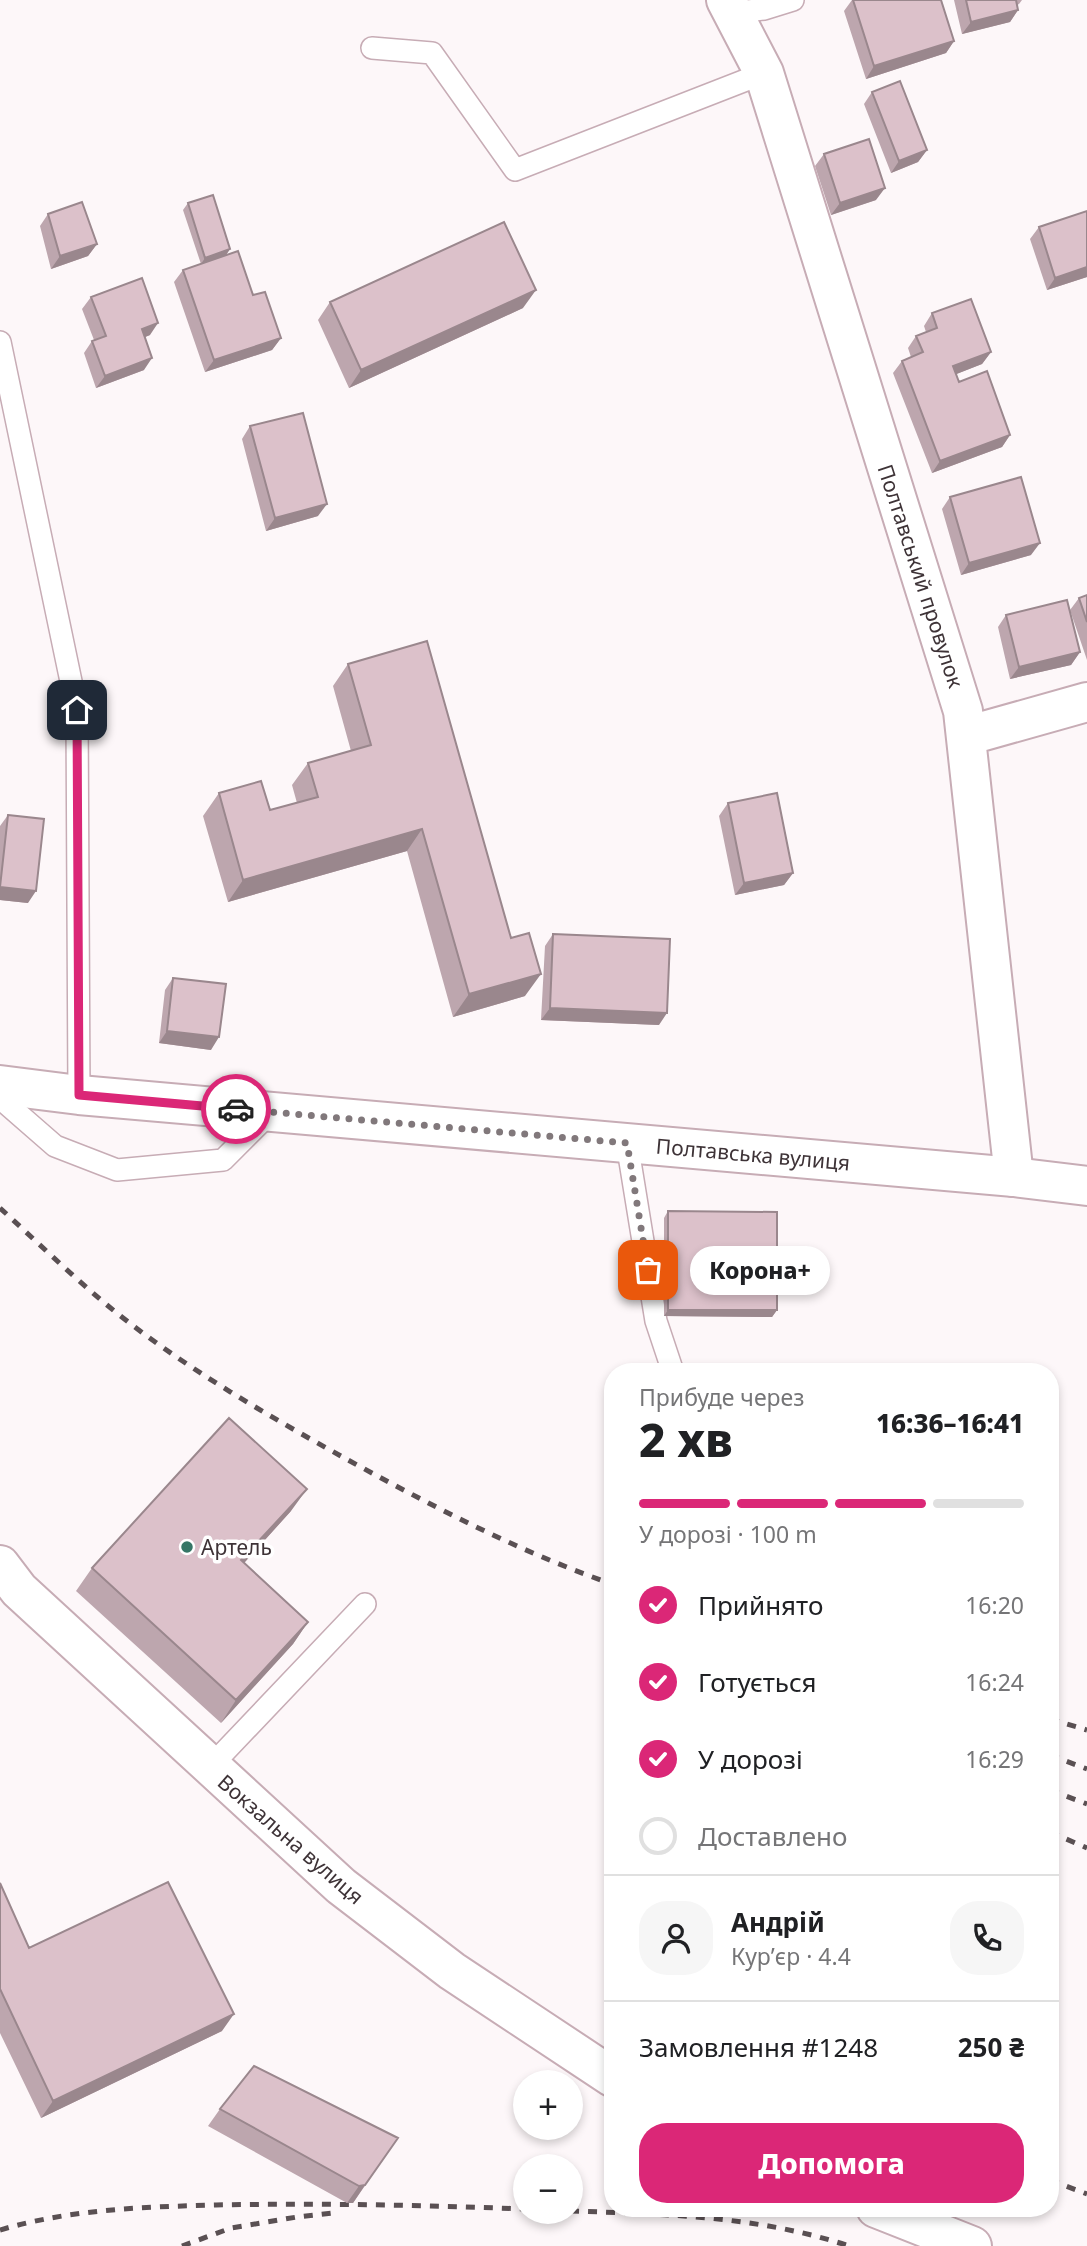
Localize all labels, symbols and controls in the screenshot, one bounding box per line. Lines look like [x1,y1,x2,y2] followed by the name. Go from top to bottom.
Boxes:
[872,461,970,691] street label: Полтавський провулок
[47,680,107,740] pin
[58,691,96,729] icon: home
[201,1074,271,1144] courier
[217,1090,255,1128] icon: car
[655,1132,851,1176] street label: Полтавська вулиця
[618,1240,678,1300] pin
[690,1246,830,1294] callout: Корона+
[629,1251,667,1289] icon: bag
[709,1254,811,1286] text: Корона+
[639,1381,804,1413] text: Прибуде через
[876,1405,1024,1441] text: 16:36–16:41
[639,1408,733,1470] text: 2 хв
[639,1518,817,1550] text: У дорозі · 100 m
[201,1533,272,1561] place label: Артель
[179,1539,195,1555] marker: Артель
[639,1586,677,1624] icon: check
[698,1587,823,1623] text: Прийнято
[965,1589,1024,1621] text: 16:20
[639,1663,677,1701] icon: check
[698,1664,817,1700] text: Готується
[965,1666,1024,1698] text: 16:24
[639,1740,677,1778] icon: check
[698,1741,803,1777] text: У дорозі
[965,1743,1024,1775] text: 16:29
[212,1768,370,1910] street label: Вокзальна вулиця
[698,1818,847,1854] text: Доставлено
[639,1901,713,1975] button: person
[950,1901,1024,1975] button: phone
[731,1904,825,1940] text: Андрій
[731,1940,851,1972] text: Кур’єр · 4.4
[639,2029,878,2065] text: Замовлення #1248
[958,2029,1024,2065] text: 250 ₴
[513,2070,583,2224] map controls
[513,2070,583,2140] button: +
[639,2123,1024,2203] button: Допомога
[513,2154,583,2224] button: −

